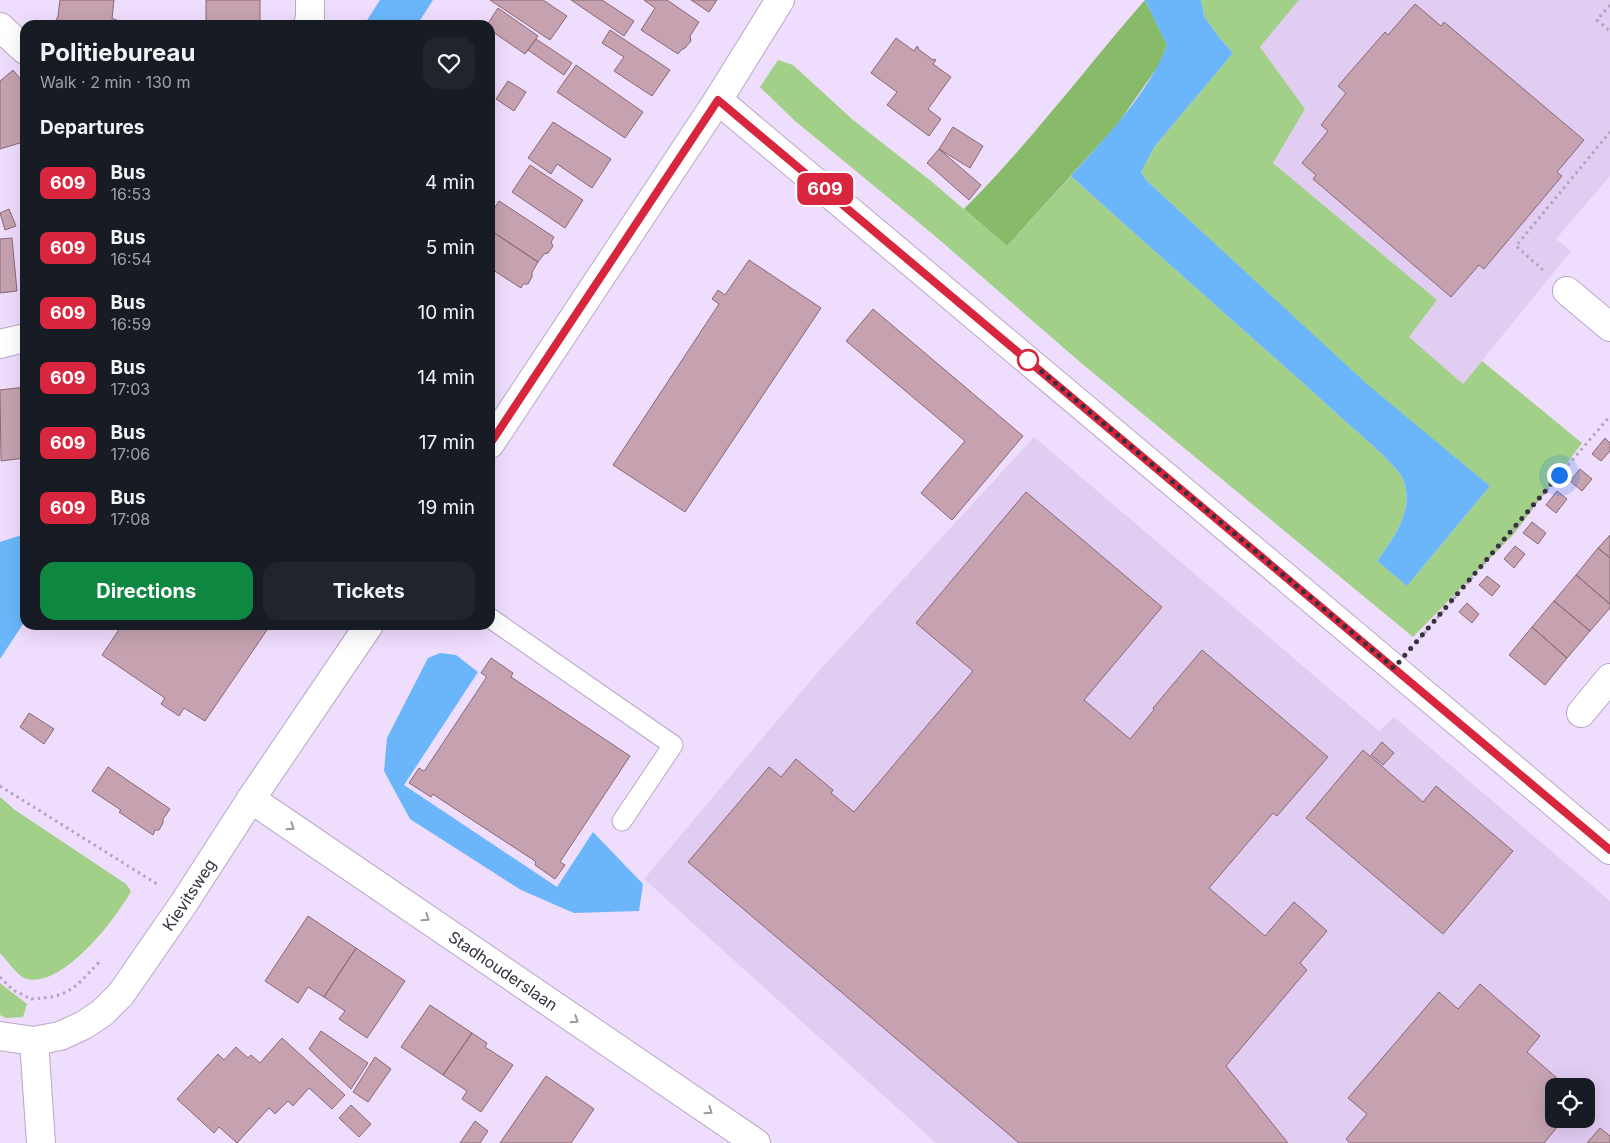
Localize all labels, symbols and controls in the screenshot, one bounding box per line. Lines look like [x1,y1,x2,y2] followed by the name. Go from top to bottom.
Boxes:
[423,37,475,89] button: heart
[40,38,195,67] text: Politiebureau
[40,72,190,92] text: Walk · 2 min · 130 m
[40,116,144,139] text: Departures
[111,161,146,184] text: Bus
[425,171,475,194] text: 4 min
[50,172,86,193] text: 609
[796,173,854,205] line badge: 609
[807,178,843,199] text: 609
[111,184,151,204] text: 16:53
[111,226,146,249] text: Bus
[426,236,475,259] text: 5 min
[50,237,86,258] text: 609
[111,249,152,269] text: 16:54
[111,291,146,314] text: Bus
[417,301,475,324] text: 10 min
[50,302,86,323] text: 609
[111,314,151,334] text: 16:59
[1017,349,1039,371] unlabelled marker
[111,356,146,379] text: Bus
[417,366,475,389] text: 14 min
[50,367,86,388] text: 609
[111,379,150,399] text: 17:03
[111,421,146,444] text: Bus
[419,431,475,454] text: 17 min
[50,432,86,453] text: 609
[111,444,150,464] text: 17:06
[1547,463,1572,488] your location
[111,486,146,509] text: Bus
[418,496,475,519] text: 19 min
[50,497,86,518] text: 609
[111,509,150,529] text: 17:08
[40,562,253,620] button: Directions
[263,562,475,620] button: Tickets
[286,821,295,830] one-way arrow
[158,855,220,935] street label: Kievitsweg
[420,912,430,921] one-way arrow
[445,926,562,1015] street label: Stadhouderslaan
[569,1013,578,1023] one-way arrow
[1545,1078,1595,1128] map controls
[1545,1078,1595,1128] button: locate
[703,1105,713,1114] one-way arrow

